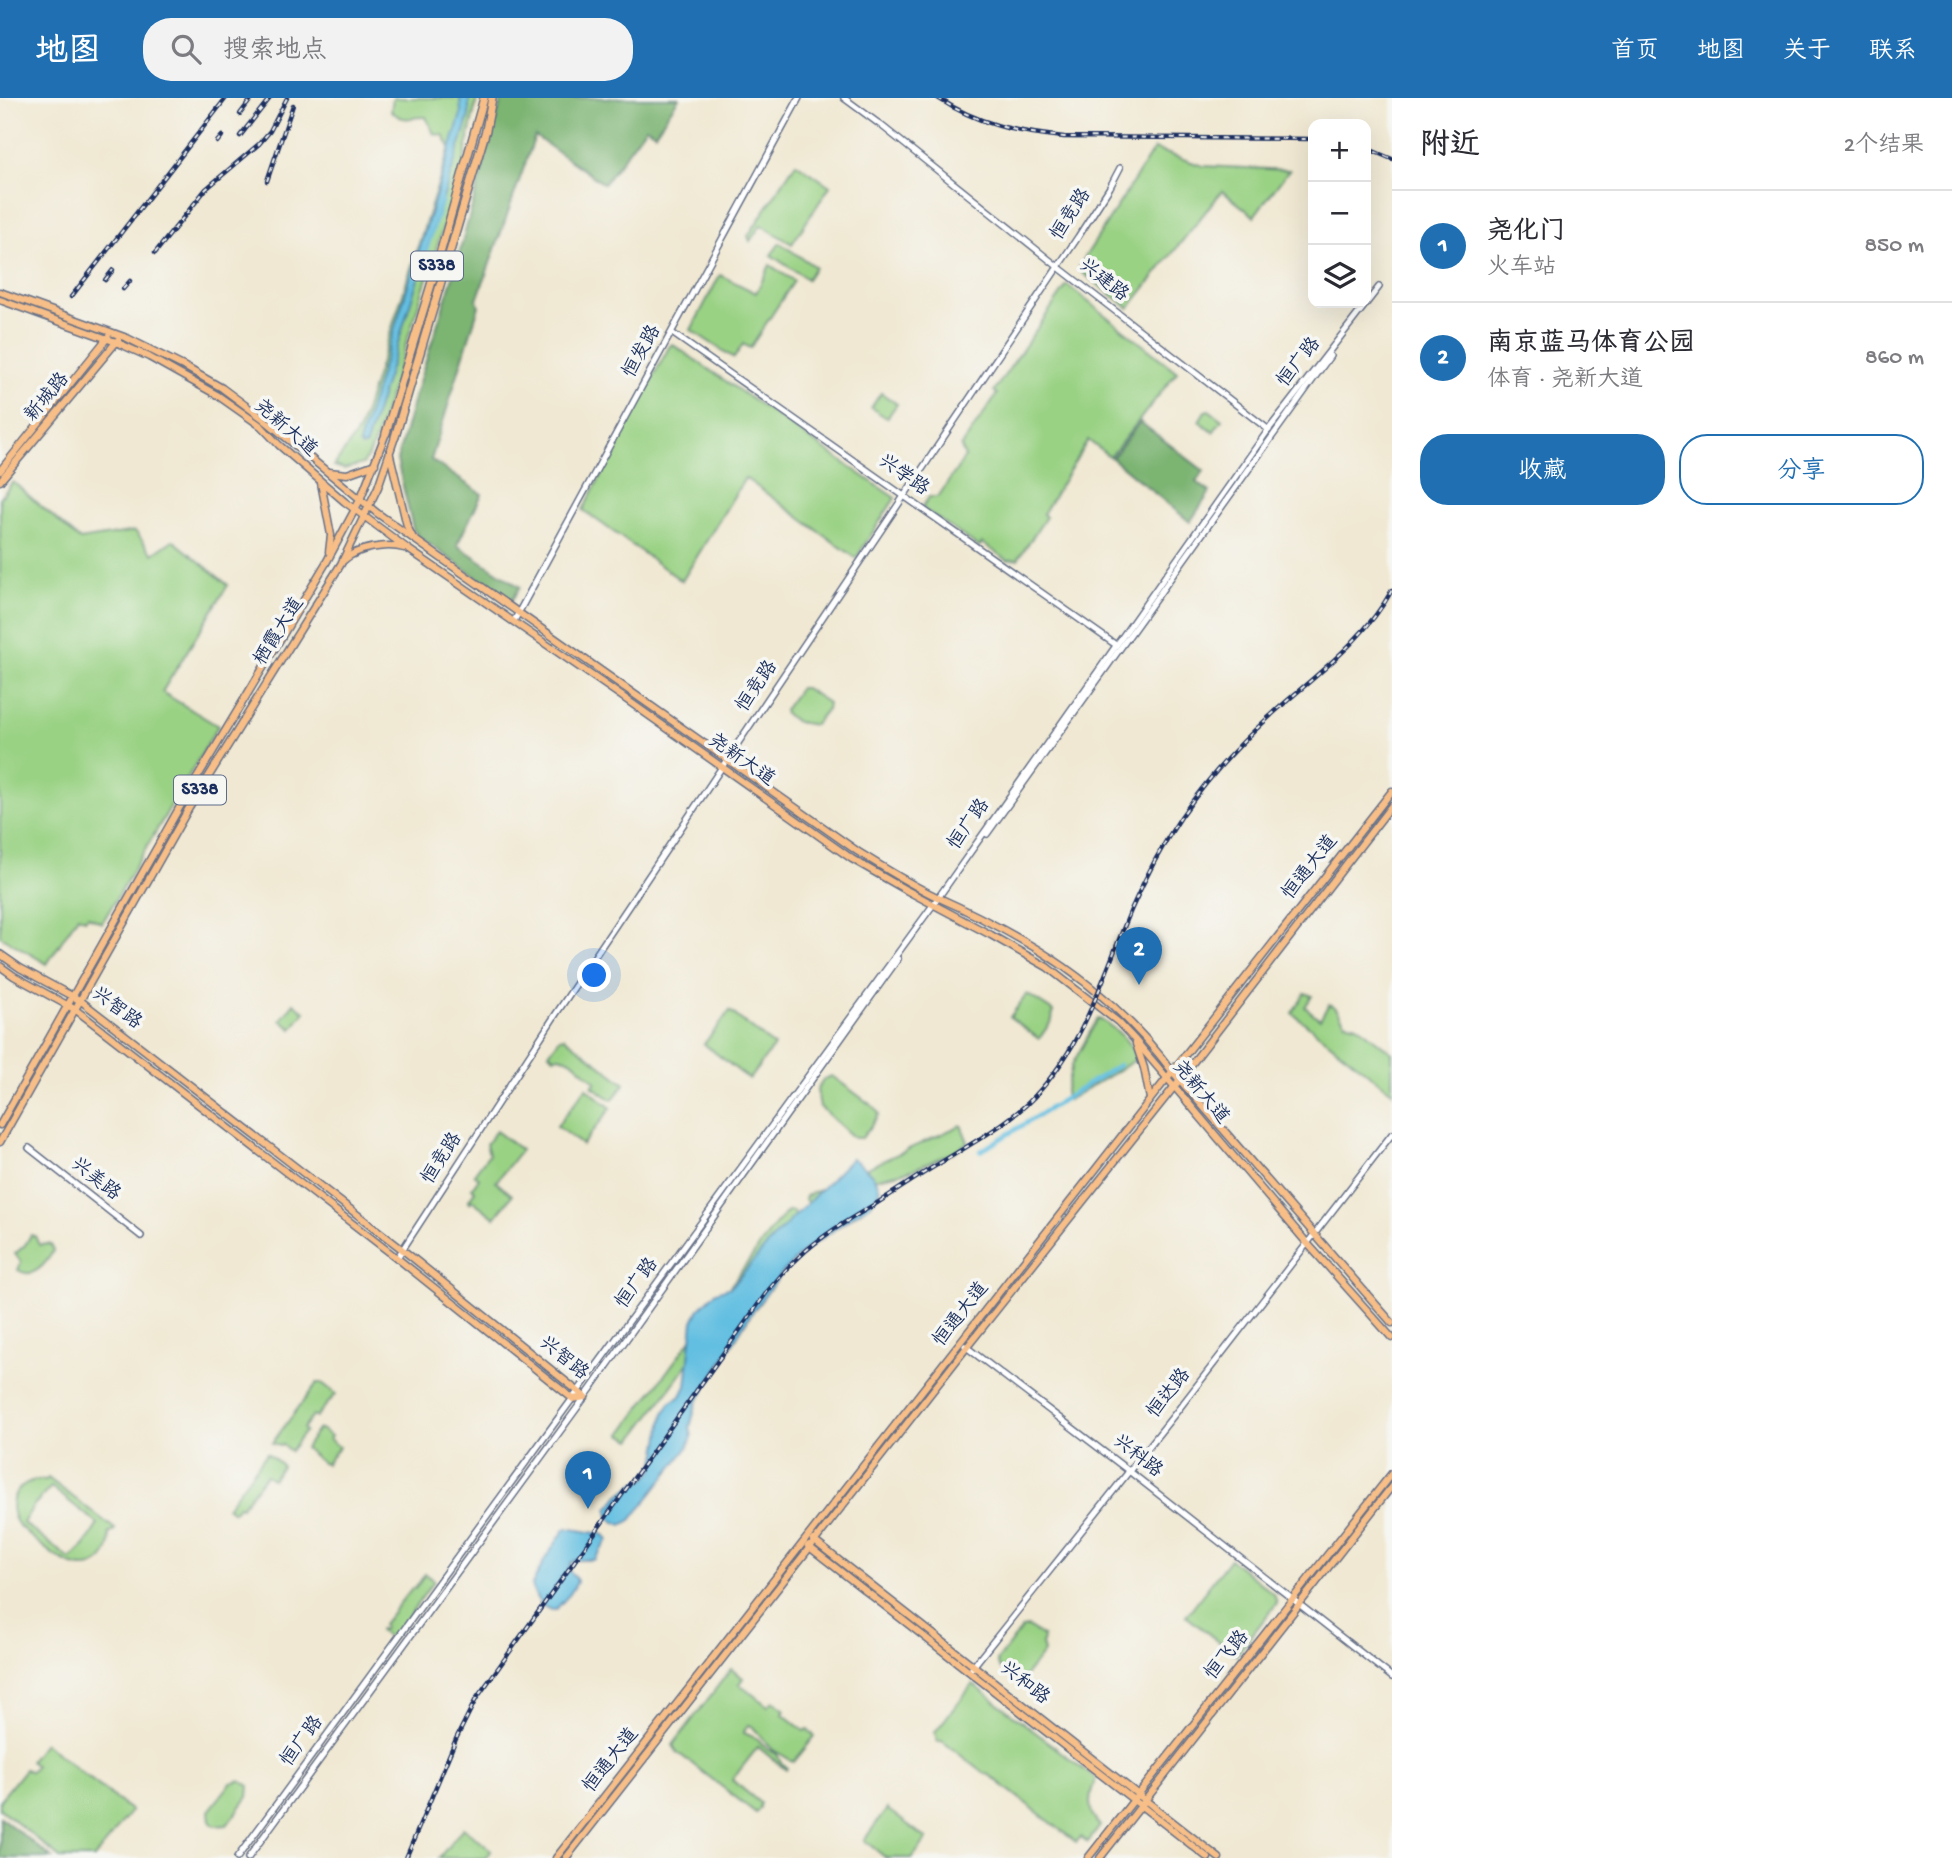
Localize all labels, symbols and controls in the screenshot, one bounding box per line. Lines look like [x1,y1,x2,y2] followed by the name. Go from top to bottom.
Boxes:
[143,18,633,81] search box
[167,30,205,68] icon: search
[35,35,101,73] text: 地图
[223,37,327,68] text: 搜索地点
[1611,38,1659,67] text: 首页
[1697,38,1745,67] text: 地图
[1783,38,1831,67] text: 关于
[1869,38,1917,67] text: 联系
[1308,119,1371,308] map controls
[1308,119,1371,182] button: +
[1420,130,1480,165] text: 附近
[1844,133,1924,160] text: 2个结果
[1308,182,1371,245] button: −
[1046,184,1097,245] street label: 恒竞路
[1487,218,1565,249] text: 尧化门
[1438,233,1448,260] text: 1
[1864,233,1924,260] text: 850 m
[1308,245,1371,308] button: layers
[411,252,463,280] road number: S338
[1073,254,1133,308] street label: 兴建路
[1487,255,1556,282] text: 火车站
[618,321,667,383] street label: 恒发路
[1487,330,1695,361] text: 南京蓝马体育公园
[1273,333,1327,393] street label: 恒广路
[1437,345,1449,372] text: 2
[1865,345,1924,372] text: 860 m
[1487,367,1643,394] text: 体育 · 尧新大道
[20,368,75,427] street label: 新城路
[249,395,322,463] street label: 尧新大道
[1420,434,1665,505] button: 收藏
[1679,434,1924,505] button: 分享
[873,449,934,502] street label: 兴学路
[249,593,310,670] street label: 栖霞大道
[732,656,783,717] street label: 恒竞路
[703,729,779,792] street label: 尧新大道
[174,776,226,804] road number: S338
[943,794,996,855] street label: 恒广路
[1278,830,1343,905] street label: 恒通大道
[1116,927,1162,985] pin: 2
[577,958,611,992] your location
[86,982,146,1035] street label: 兴智路
[1167,1056,1234,1130] street label: 尧新大道
[417,1128,468,1189] street label: 恒竞路
[65,1153,125,1207] street label: 兴美路
[611,1254,664,1314] street label: 恒广路
[929,1277,994,1352] street label: 恒通大道
[534,1331,593,1386] street label: 兴智路
[1143,1364,1197,1424] street label: 恒达路
[1107,1430,1167,1484] street label: 兴科路
[565,1451,611,1509] pin: 1
[1200,1626,1255,1685] street label: 恒飞路
[994,1657,1054,1711] street label: 兴和路
[276,1712,329,1772] street label: 恒广路
[579,1723,644,1798] street label: 恒通大道

